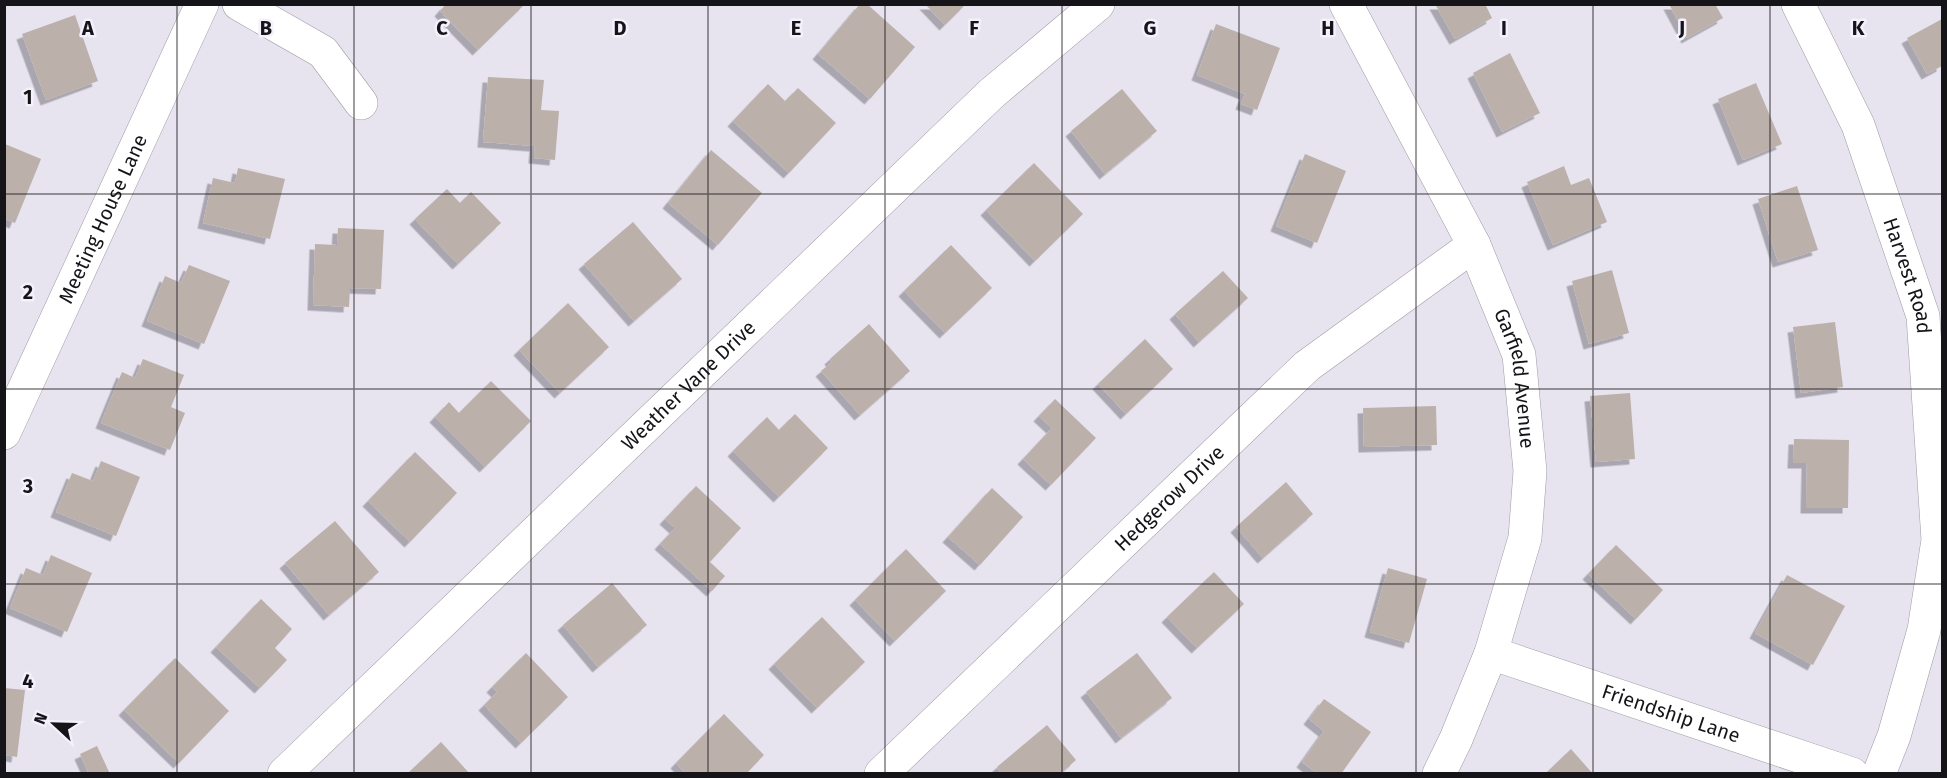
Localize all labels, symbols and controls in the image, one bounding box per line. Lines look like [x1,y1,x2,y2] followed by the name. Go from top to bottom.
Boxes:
[81,16,95,40] text: A
[260,16,272,40] text: B
[436,16,448,40] text: C
[613,16,627,40] text: D
[791,16,801,40] text: E
[969,16,979,40] text: F
[1144,16,1156,40] text: G
[1321,16,1335,40] text: H
[1501,16,1507,40] text: I
[1678,16,1685,40] text: J
[1852,16,1865,40] text: K
[23,85,33,109] text: 1
[54,130,152,307] street label: Meeting House Lane
[1878,214,1936,334] street label: Harvest Road
[23,280,33,304] text: 2
[1489,305,1540,450] street label: Garfield Avenue
[616,315,760,455] street label: Weather Vane Drive
[1109,440,1229,556] street label: Hedgerow Drive
[22,474,33,498] text: 3
[22,669,34,693] text: 4
[1599,679,1743,748] street label: Friendship Lane
[24,694,84,754] north arrow
[30,710,51,727] text: N

